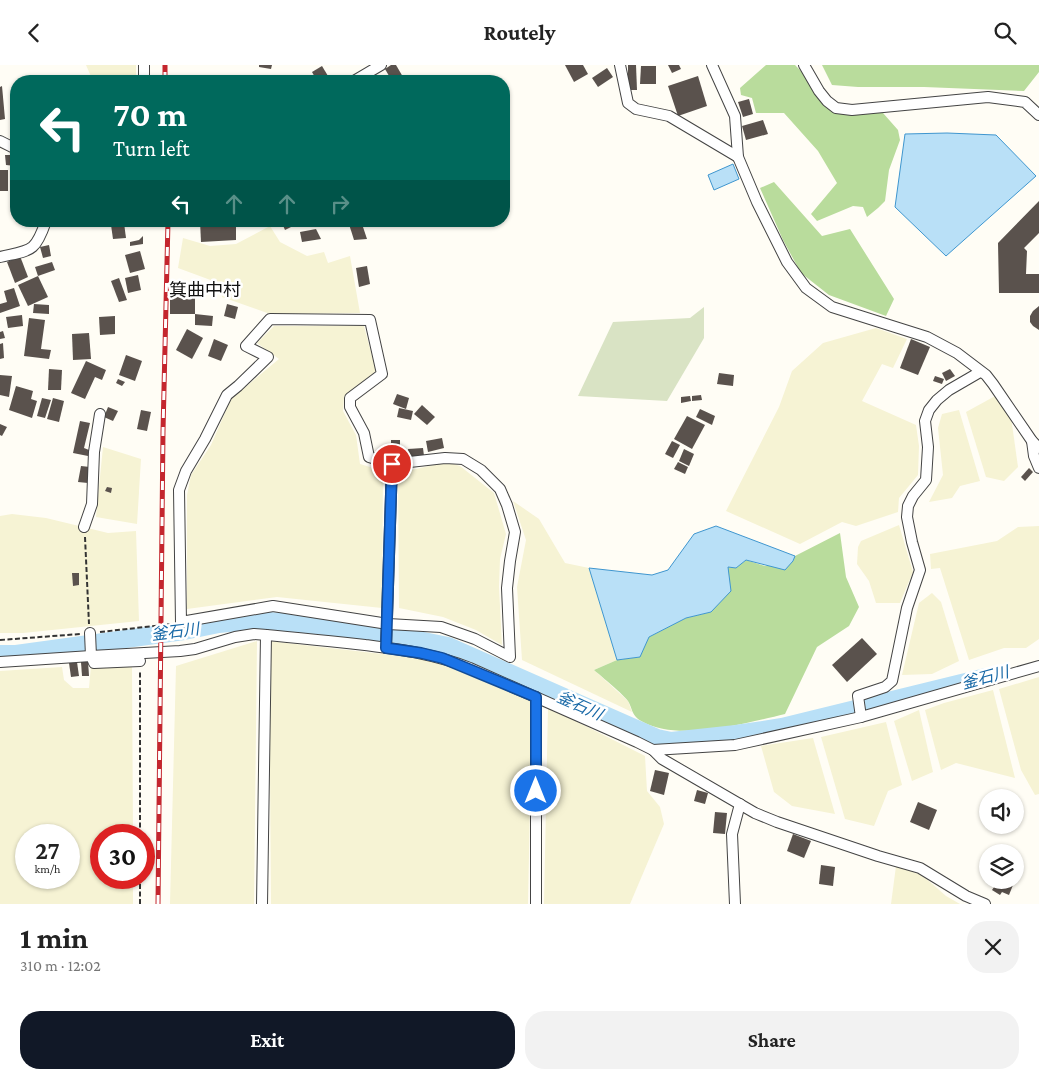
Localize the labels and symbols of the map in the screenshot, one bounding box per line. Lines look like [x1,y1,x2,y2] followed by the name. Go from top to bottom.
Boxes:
[169,280,241,300] district label: 箕曲中村
[371,443,413,485] pin
[150,620,202,643] water label: 釜石川
[960,663,1012,692] water label: 釜石川
[554,688,607,724] water label: 釜石川
[509,764,561,816] position arrow
[90,824,155,889] speed limit sign: 30

